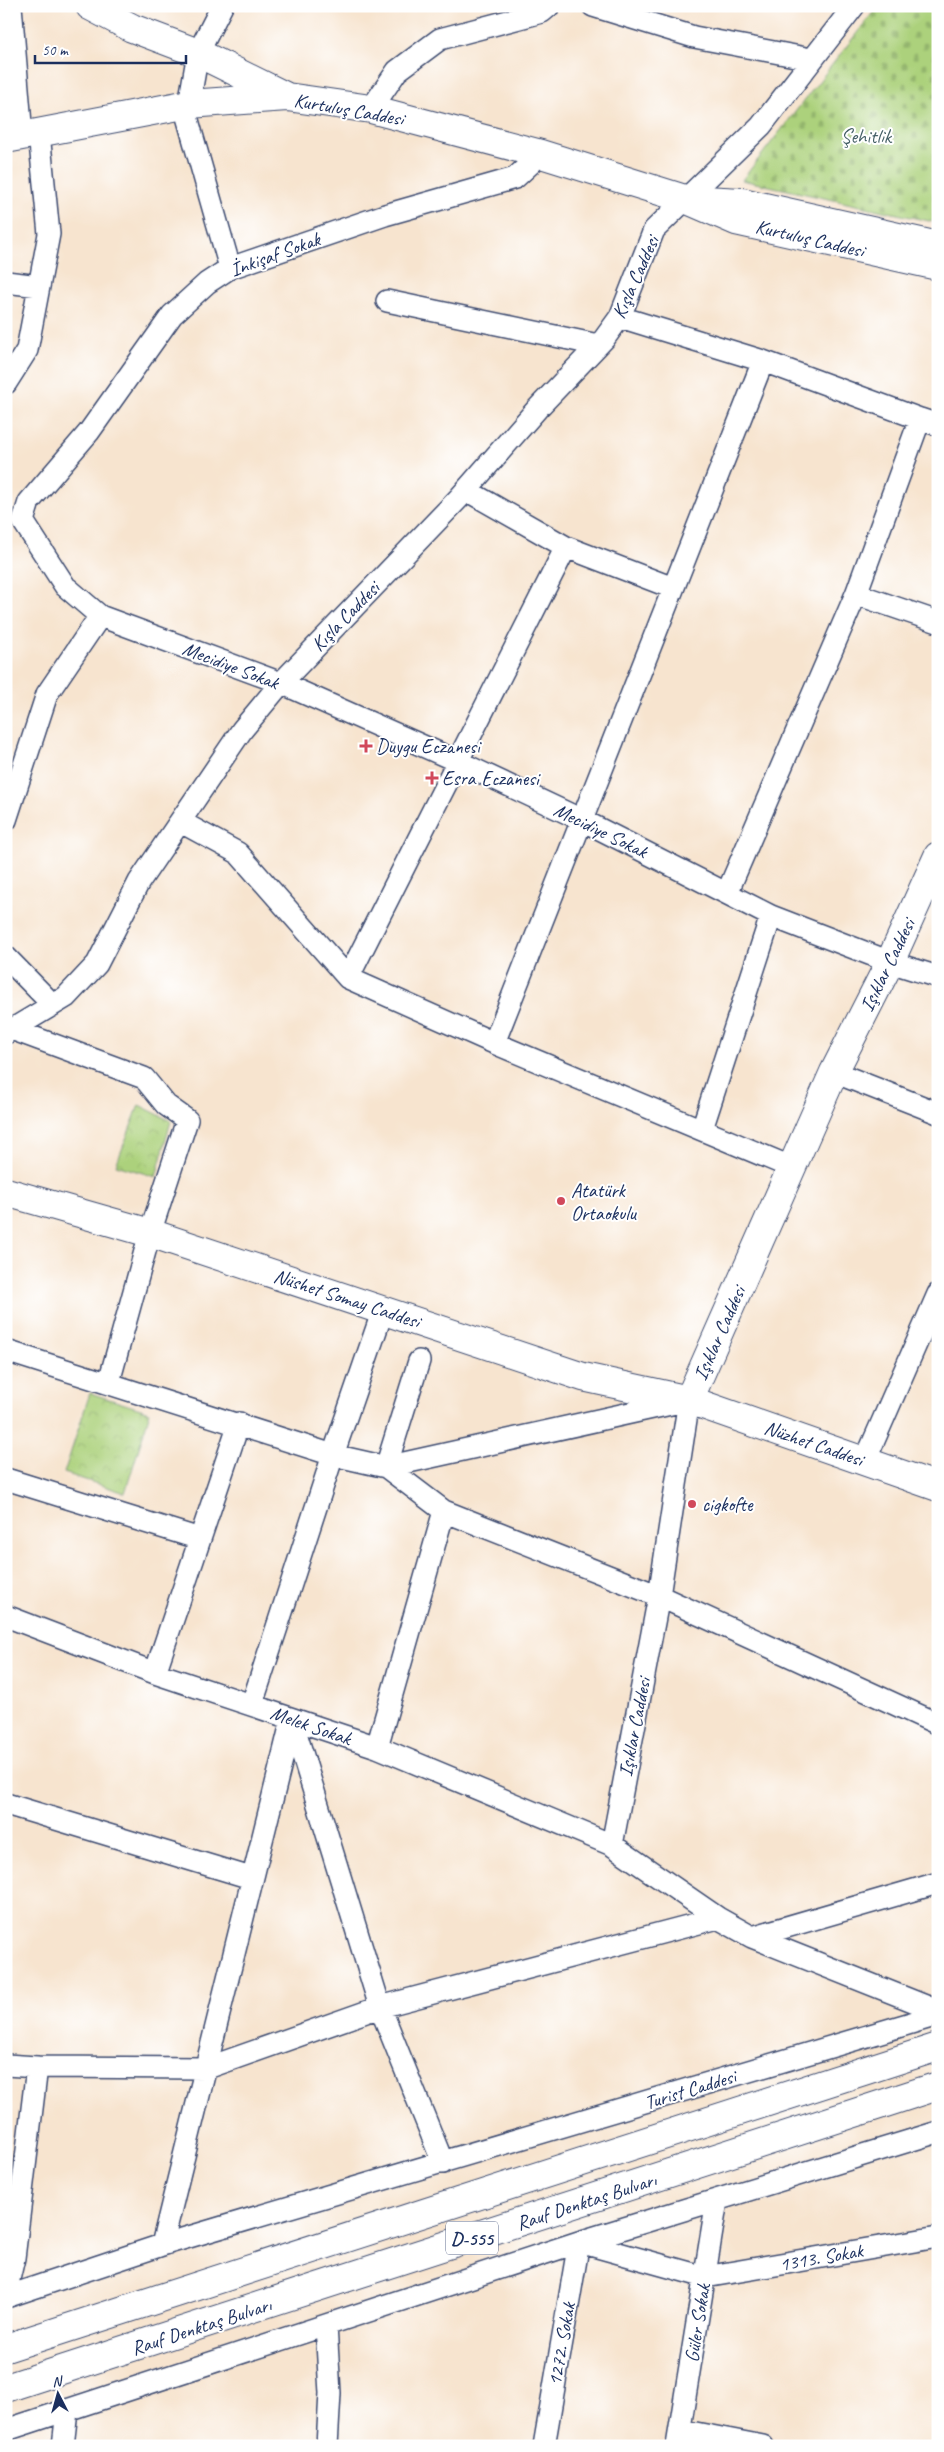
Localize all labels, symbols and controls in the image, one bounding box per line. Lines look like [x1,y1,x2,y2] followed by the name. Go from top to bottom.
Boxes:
[35,32,186,64] scale bar
[42,41,69,60] text: 50 m
[292,88,408,132] street label: Kurtuluş Caddesi
[841,124,893,149] park label: Şehitlik
[753,214,869,264] street label: Kurtuluş Caddesi
[227,226,325,282] street label: İnkişaf Sokak
[606,230,666,322] street label: Kışla Caddesi
[306,574,386,657] street label: Kışla Caddesi
[179,636,284,696] street label: Mecidiye Sokak
[376,734,482,759] place label: Duygu Eczanesi
[360,740,372,752] marker: Duygu Eczanesi
[442,766,541,791] place label: Esra Eczanesi
[426,772,438,784] marker: Esra Eczanesi
[550,797,653,865] street label: Mecidiye Sokak
[854,913,922,1016] street label: Işıklar Caddesi
[571,1178,638,1226] place label: Atatürk Ortaokulu
[555,1195,567,1207] marker: Atatürk Ortaokulu
[271,1263,425,1335] street label: Nüshet Somay Caddesi
[688,1280,752,1384] street label: Işıklar Caddesi
[761,1415,869,1473] street label: Nüzhet Caddesi
[702,1492,754,1517] place label: cigkofte
[686,1498,698,1510] marker: cigkofte
[613,1673,657,1779] street label: Işıklar Caddesi
[267,1700,356,1751] street label: Melek Sokak
[641,2063,741,2115] street label: Turist Caddesi
[513,2167,660,2236] street label: Rauf Denktaş Bulvarı
[446,2222,498,2254] road number: D-555
[778,2238,866,2277] street label: 1313. Sokak
[679,2281,716,2364] street label: Güler Sokak
[128,2292,275,2361] street label: Rauf Denktaş Bulvarı
[542,2299,581,2388] street label: 1272. Sokak
[32,2370,82,2420] north arrow
[51,2372,64,2390] text: N

